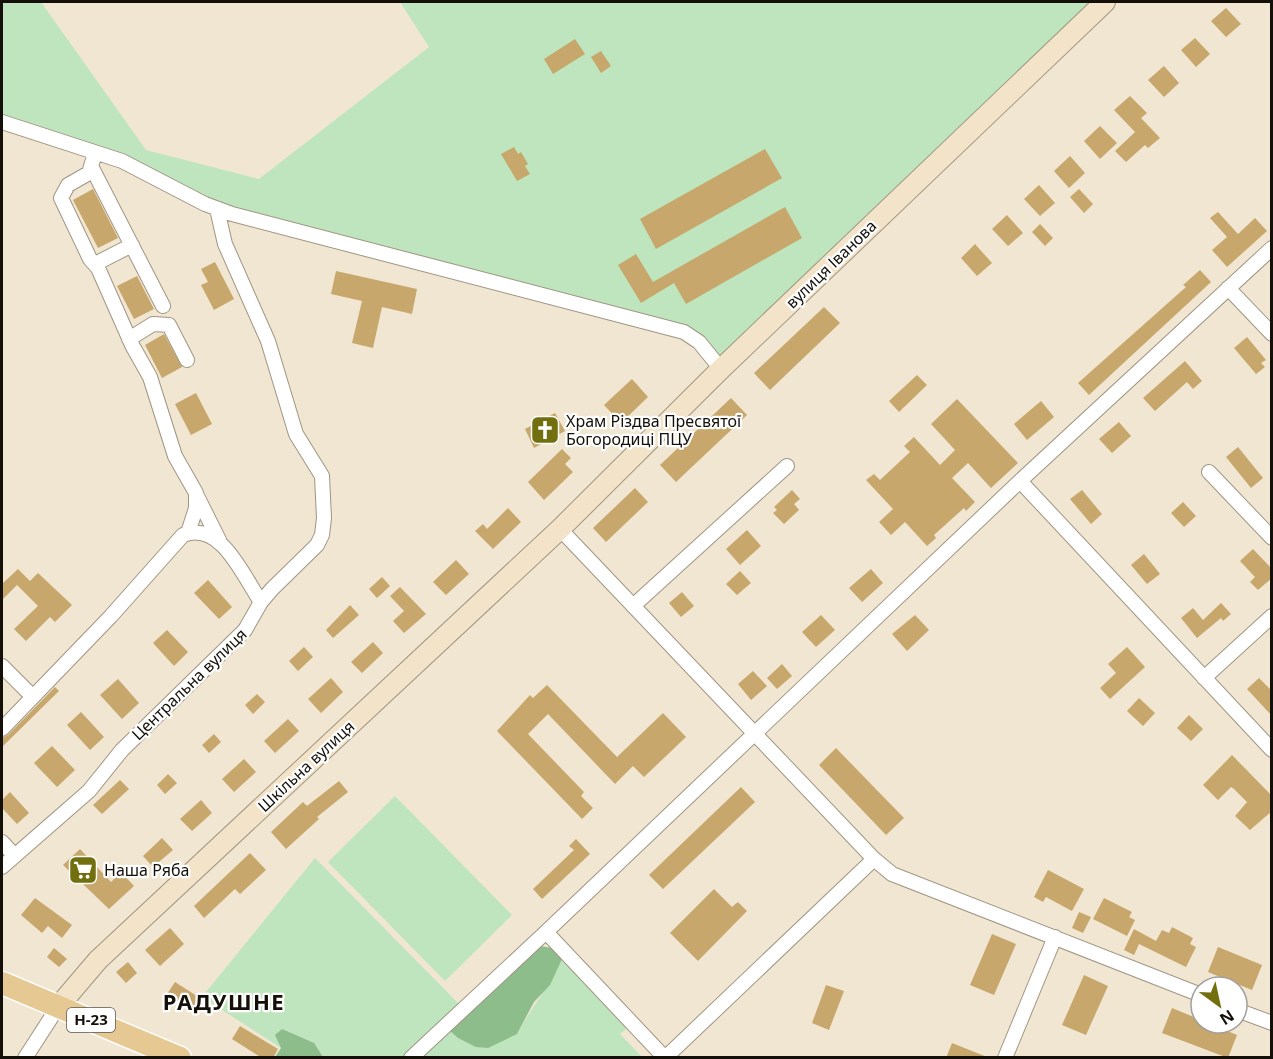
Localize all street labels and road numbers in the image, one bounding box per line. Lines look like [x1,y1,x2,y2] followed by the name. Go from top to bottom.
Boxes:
[781,215,881,313] street label: вулиця Іванова
[127,623,251,745] street label: Центральна вулиця
[253,715,359,817] street label: Шкільна вулиця
[67,1008,115,1032] road number: Н-23

